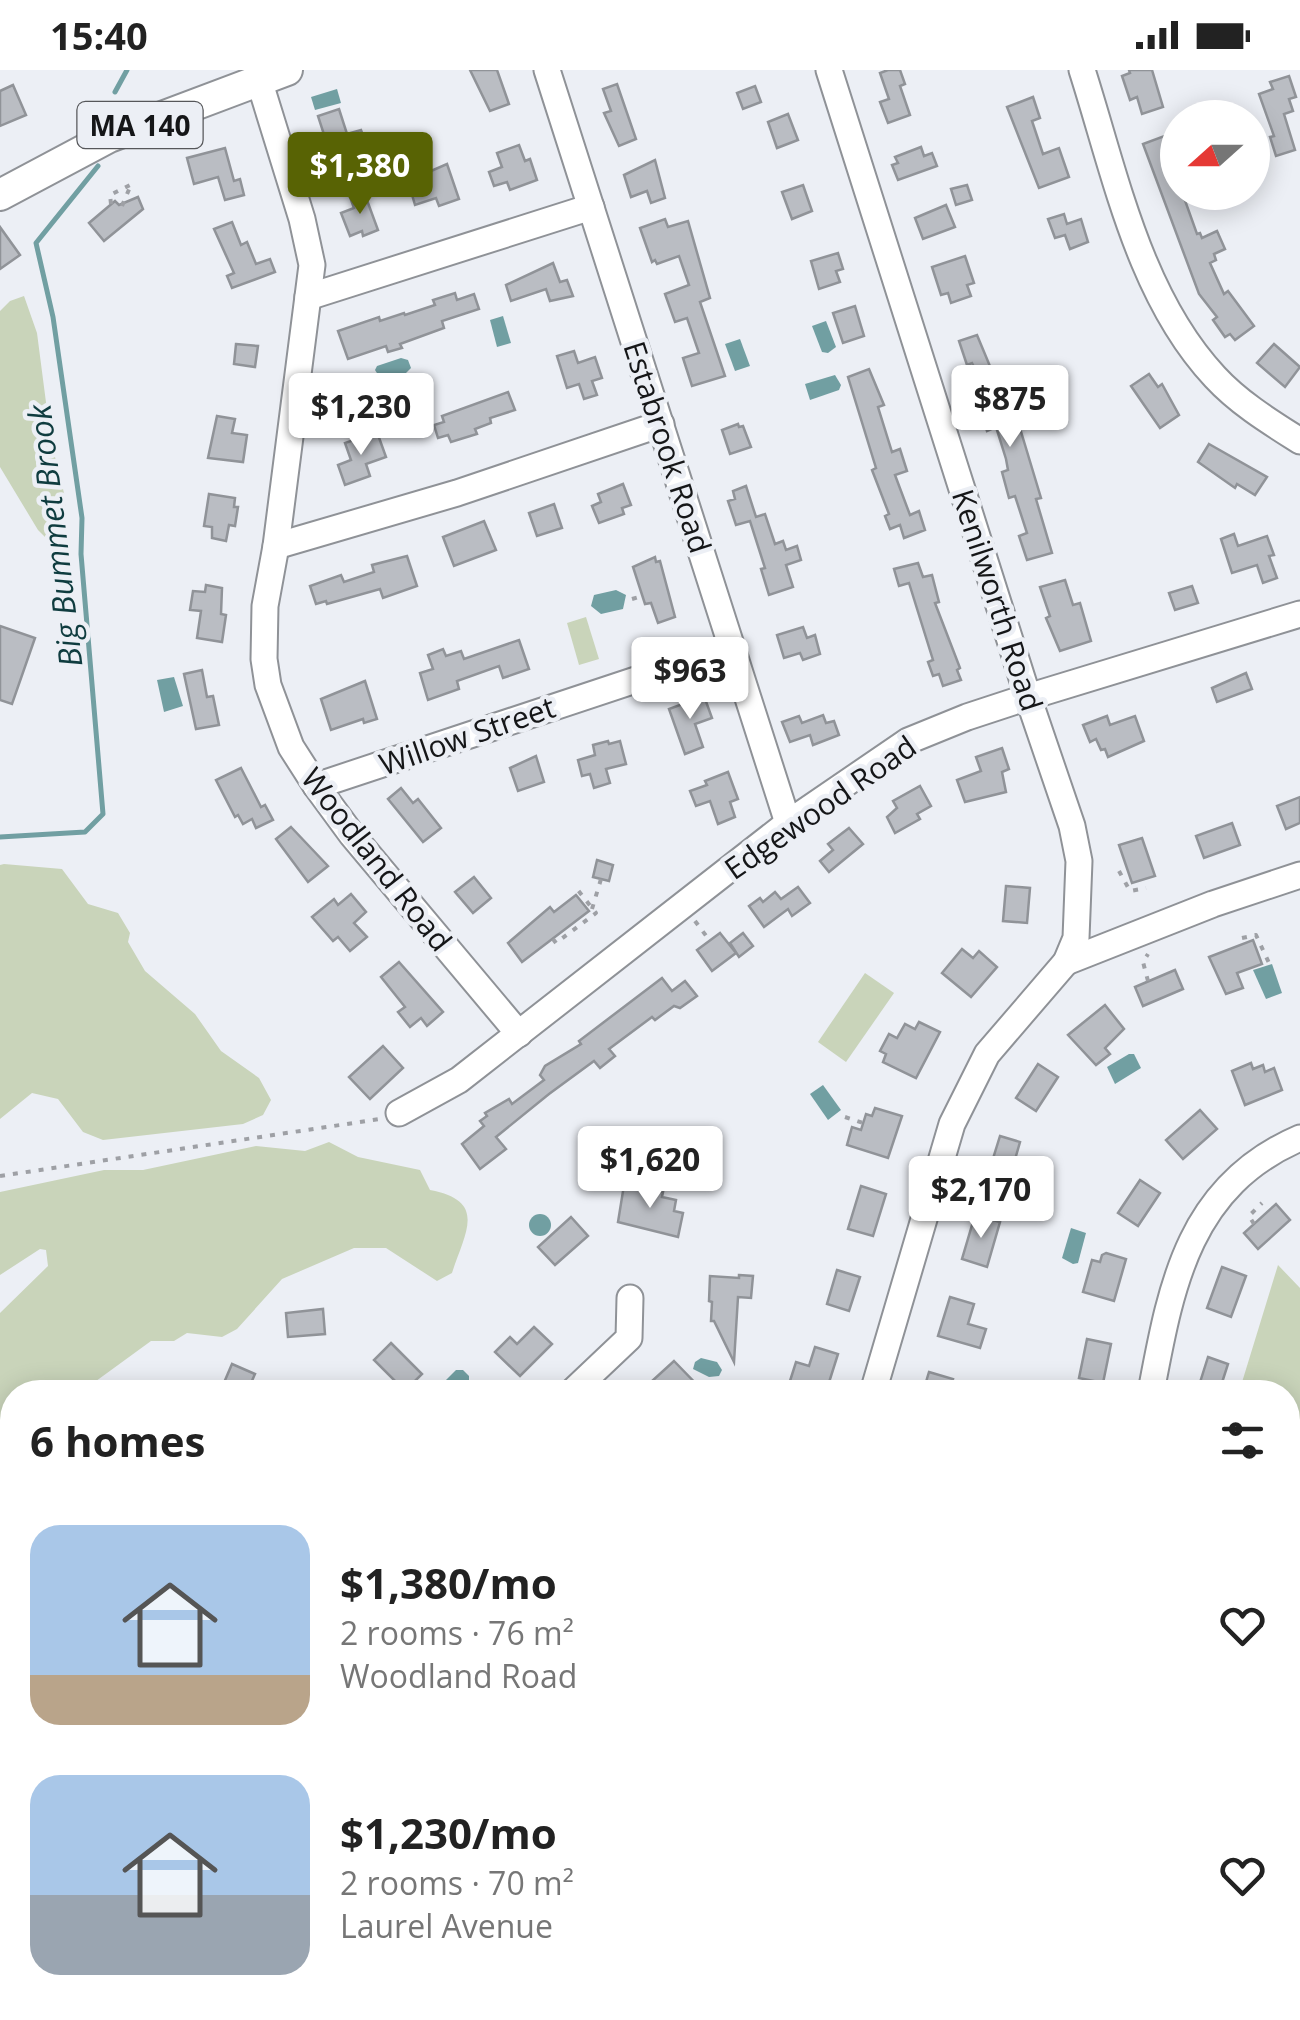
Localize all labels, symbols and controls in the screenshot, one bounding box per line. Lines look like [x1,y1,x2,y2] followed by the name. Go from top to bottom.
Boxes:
[50,9,148,61] text: 15:40
[1160,100,1270,210] north arrow
[1160,100,1270,210] map controls
[78,102,202,148] road number: MA 140
[279,132,441,217] pin: $1,380
[310,143,410,186] text: $1,380
[614,336,722,558] street label: Estabrook Road
[951,365,1069,450] pin: $875
[280,373,442,458] pin: $1,230
[973,376,1047,419] text: $875
[311,384,411,427] text: $1,230
[16,401,91,670] water label: Big Bummet Brook
[943,484,1053,716] street label: Kenilworth Road
[631,637,749,722] pin: $963
[653,648,727,691] text: $963
[374,686,560,784] street label: Willow Street
[716,726,924,888] street label: Edgewood Road
[292,759,462,959] street label: Woodland Road
[569,1126,731,1211] pin: $1,620
[600,1137,700,1180] text: $1,620
[900,1156,1062,1241] pin: $2,170
[931,1167,1031,1210] text: $2,170
[30,1412,205,1469] text: 6 homes
[1215,1413,1270,1468] icon: filters
[340,1554,557,1611] text: $1,380/mo
[110,1565,230,1685] icon: home
[1215,1598,1270,1653] icon: heart
[340,1611,574,1654] text: 2 rooms · 76 m²
[340,1654,577,1697] text: Woodland Road
[340,1804,557,1861] text: $1,230/mo
[110,1815,230,1935] icon: home
[1215,1848,1270,1903] icon: heart
[340,1861,574,1904] text: 2 rooms · 70 m²
[340,1904,553,1947] text: Laurel Avenue

